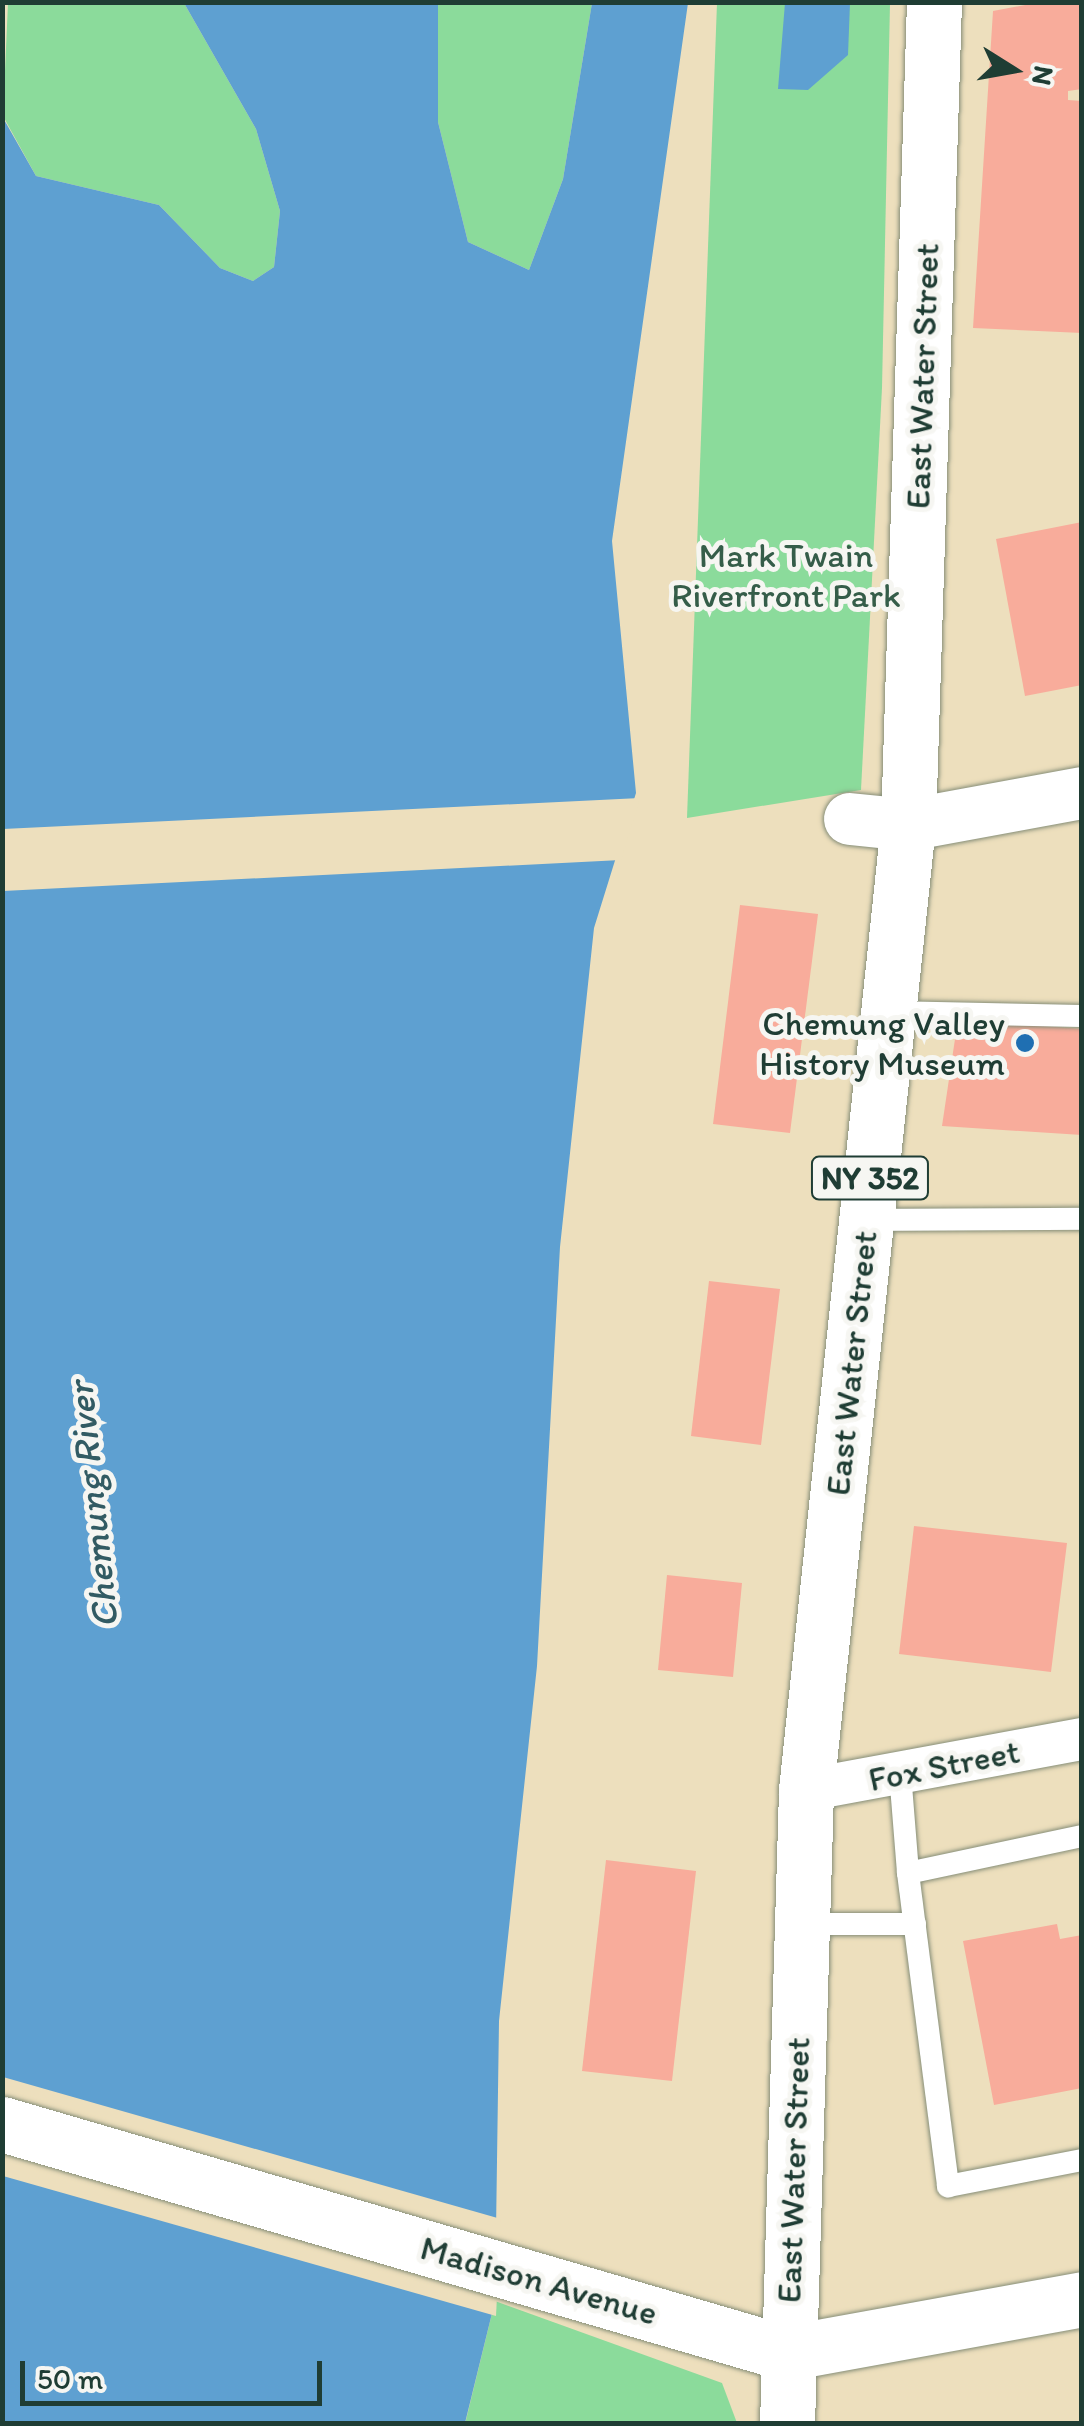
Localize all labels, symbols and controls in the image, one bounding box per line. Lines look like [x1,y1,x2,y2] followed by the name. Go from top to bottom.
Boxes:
[964,20,1064,120] north arrow
[1025,63,1062,88] text: N
[896,243,948,509] street label: East Water Street
[671,534,901,616] park label: Mark Twain Riverfront Park
[760,1002,1005,1084] place label: Chemung Valley History Museum
[1014,1032,1036,1054] marker: Chemung Valley History Museum
[810,1151,930,1205] road number: NY 352
[816,1229,886,1497] street label: East Water Street
[57,1380,129,1630] water label: Chemung River
[865,1730,1023,1800] street label: Fox Street
[767,2037,819,2303] street label: East Water Street
[416,2226,662,2334] street label: Madison Avenue
[25,2341,328,2403] scale bar
[37,2360,103,2397] text: 50 m

